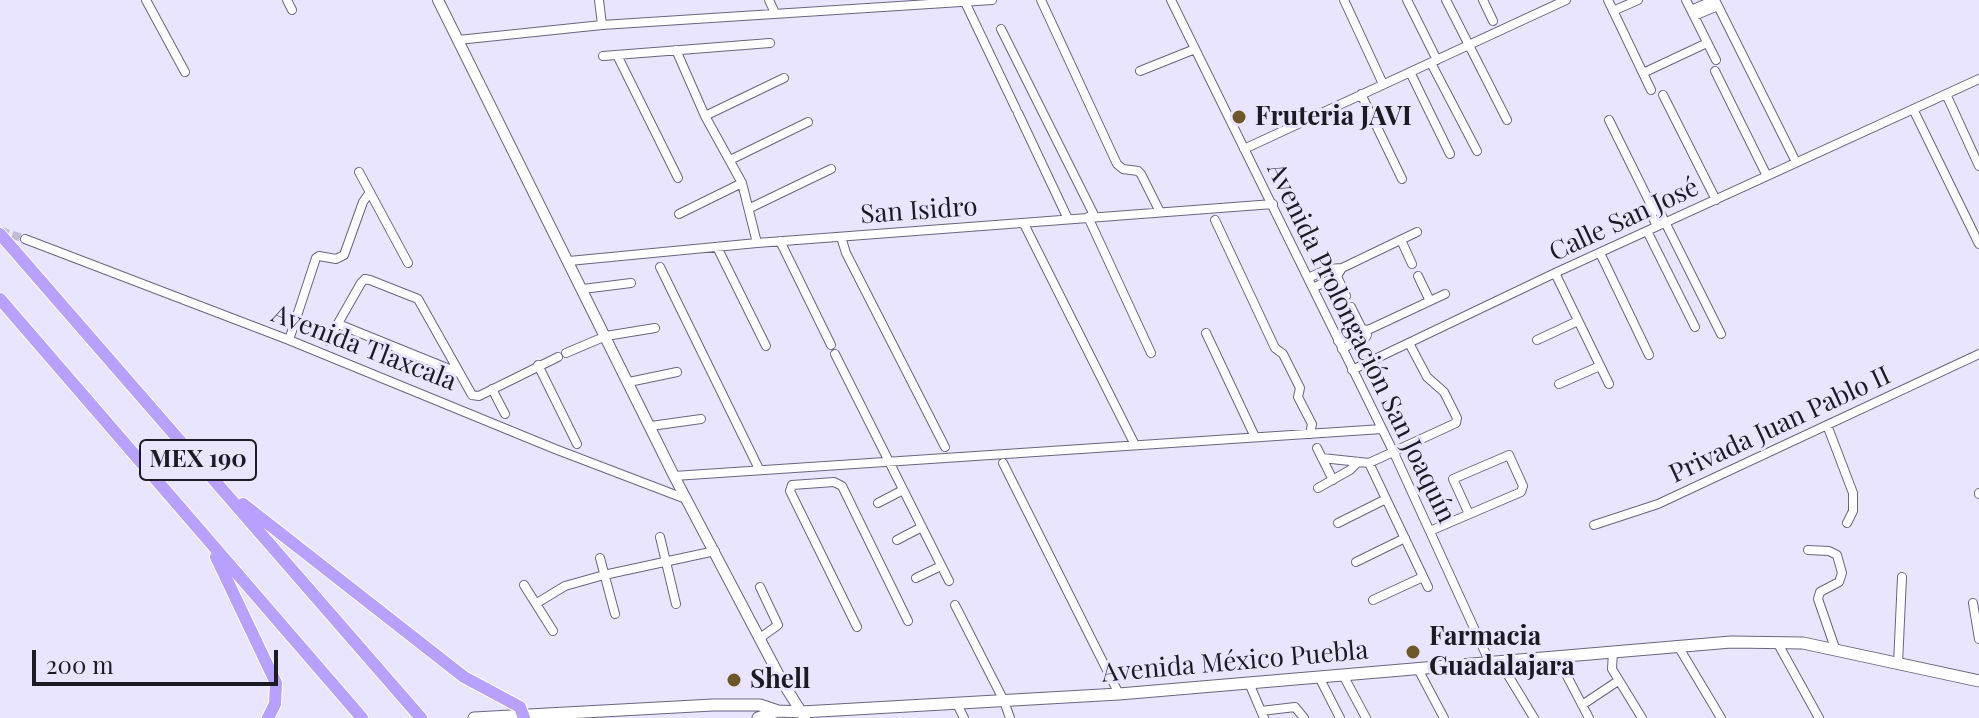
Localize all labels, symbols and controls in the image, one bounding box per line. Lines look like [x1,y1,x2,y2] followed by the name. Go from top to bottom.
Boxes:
[1255,101,1412,133] place label: Fruteria JAVI
[1230,108,1248,126] marker: Fruteria JAVI
[1260,158,1462,528] street label: Avenida Prolongación San Joaquín
[1544,172,1704,268] street label: Calle San José
[859,191,979,231] street label: San Isidro
[267,298,461,398] street label: Avenida Tlaxcala
[1664,360,1896,490] street label: Privada Juan Pablo II
[140,440,256,480] road number: MEX 190
[1429,621,1575,682] place label: Farmacia Guadalajara
[36,634,282,684] scale bar
[1100,635,1370,689] street label: Avenida México Puebla
[1404,643,1422,661] marker: Farmacia Guadalajara
[46,648,114,680] text: 200 m
[750,664,810,696] place label: Shell
[725,671,743,689] marker: Shell

